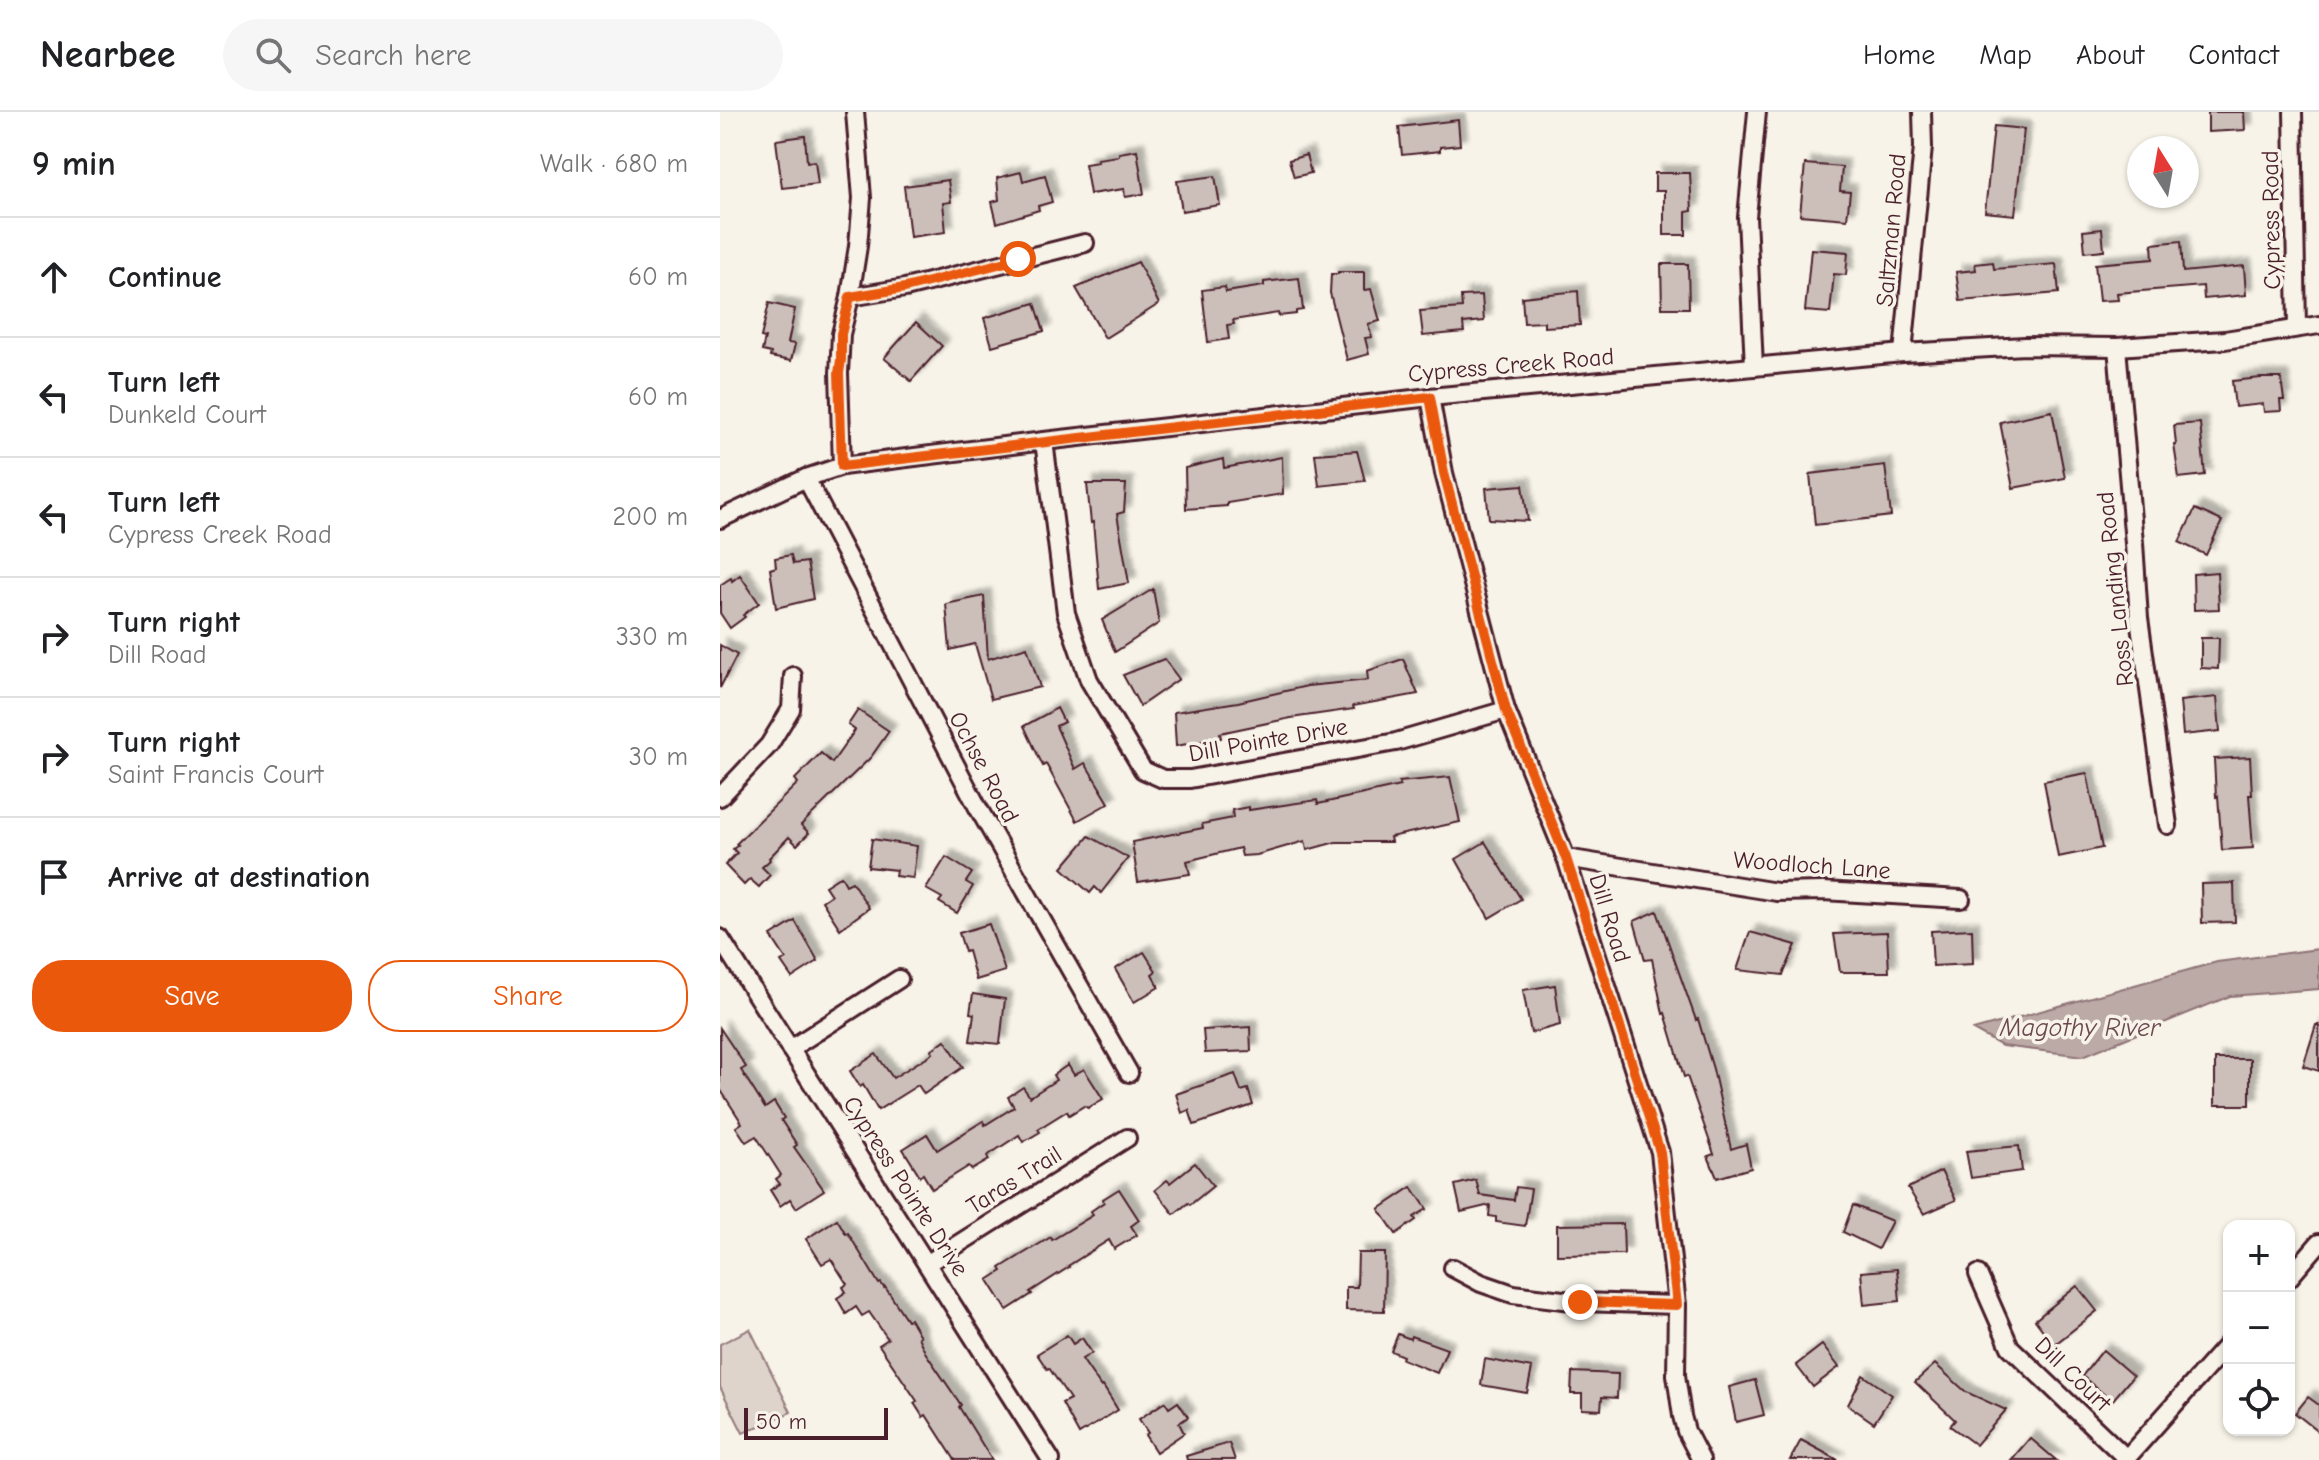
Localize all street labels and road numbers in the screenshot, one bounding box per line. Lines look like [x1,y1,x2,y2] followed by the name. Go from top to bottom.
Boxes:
[2256,150,2286,290] street label: Cypress Road
[1870,152,1912,308] street label: Saltzman Road
[1407,342,1615,388] street label: Cypress Creek Road
[2091,490,2139,688] street label: Ross Landing Road
[943,707,1025,827] street label: Ochse Road
[1186,712,1350,768] street label: Dill Pointe Drive
[1732,846,1892,884] street label: Woodloch Lane
[1583,870,1637,966] street label: Dill Road
[837,1091,975,1281] street label: Cypress Pointe Drive
[961,1140,1067,1220] street label: Taras Trail
[2029,1331,2118,1418] street label: Dill Court

